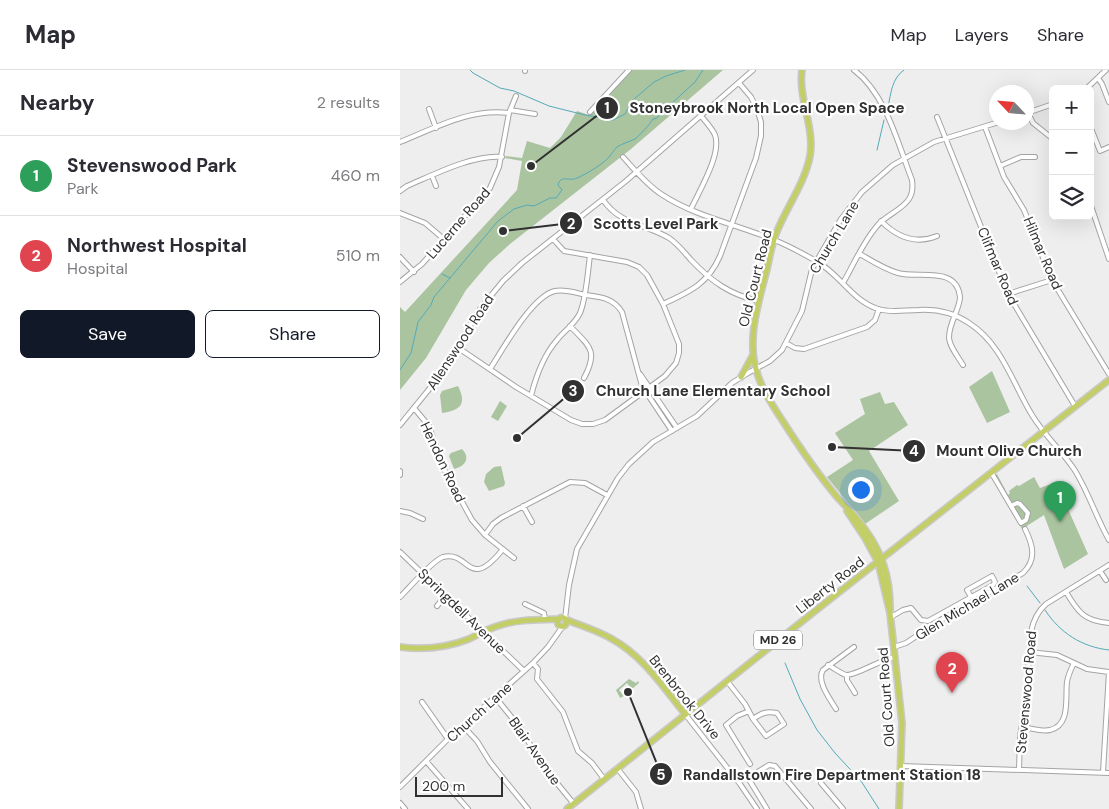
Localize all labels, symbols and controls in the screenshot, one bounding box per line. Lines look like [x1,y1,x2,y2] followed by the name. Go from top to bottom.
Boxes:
[25,19,76,50] text: Map
[891,23,927,47] text: Map
[955,23,1009,47] text: Layers
[1037,23,1084,47] text: Share
[989,85,1034,130] north arrow
[1049,85,1094,220] map controls
[1049,85,1094,130] button: +
[20,89,94,117] text: Nearby
[317,92,380,113] text: 2 results
[594,93,914,123] callout: Stoneybrook North Local Open Space
[604,98,610,118] text: 1
[629,98,905,118] text: Stoneybrook North Local Open Space
[1049,130,1094,175] button: −
[67,153,237,178] text: Stevenswood Park
[33,165,39,186] text: 1
[331,165,380,186] text: 460 m
[1049,175,1094,220] button: layers
[67,178,99,199] text: Park
[422,184,494,262] street label: Lucerne Road
[805,197,863,277] street label: Church Lane
[559,208,729,238] callout: Scotts Level Park
[567,214,576,234] text: 2
[593,214,719,234] text: Scotts Level Park
[1020,214,1066,292] street label: Hilmar Road
[974,224,1022,308] street label: Clifmar Road
[734,227,776,329] street label: Old Court Road
[67,233,247,258] text: Northwest Hospital
[31,245,41,266] text: 2
[336,245,380,266] text: 510 m
[67,258,128,279] text: Hospital
[422,291,498,393] street label: Allenswood Road
[20,310,195,358] button: Save
[205,310,380,358] button: Share
[561,376,840,406] callout: Church Lane Elementary School
[568,381,578,401] text: 3
[596,381,830,401] text: Church Lane Elementary School
[416,419,470,505] street label: Hendon Road
[901,436,1092,466] callout: Mount Olive Church
[909,441,919,461] text: 4
[936,441,1082,461] text: Mount Olive Church
[848,477,874,503] your location
[1044,481,1076,522] pin: 1
[792,553,868,617] street label: Liberty Road
[414,564,510,658] street label: Springdell Avenue
[912,568,1022,644] street label: Glen Michael Lane
[754,630,802,650] road number: MD 26
[1012,630,1040,754] street label: Stevenswood Road
[874,647,898,747] street label: Old Court Road
[645,651,725,743] street label: Brenbrook Drive
[936,652,968,693] pin: 2
[443,678,515,746] street label: Church Lane
[505,713,565,789] street label: Blair Avenue
[648,759,991,789] callout: Randallstown Fire Department Station 18
[656,765,666,785] text: 5
[683,765,981,785] text: Randallstown Fire Department Station 18
[415,774,502,797] scale bar
[422,777,465,795] text: 200 m

